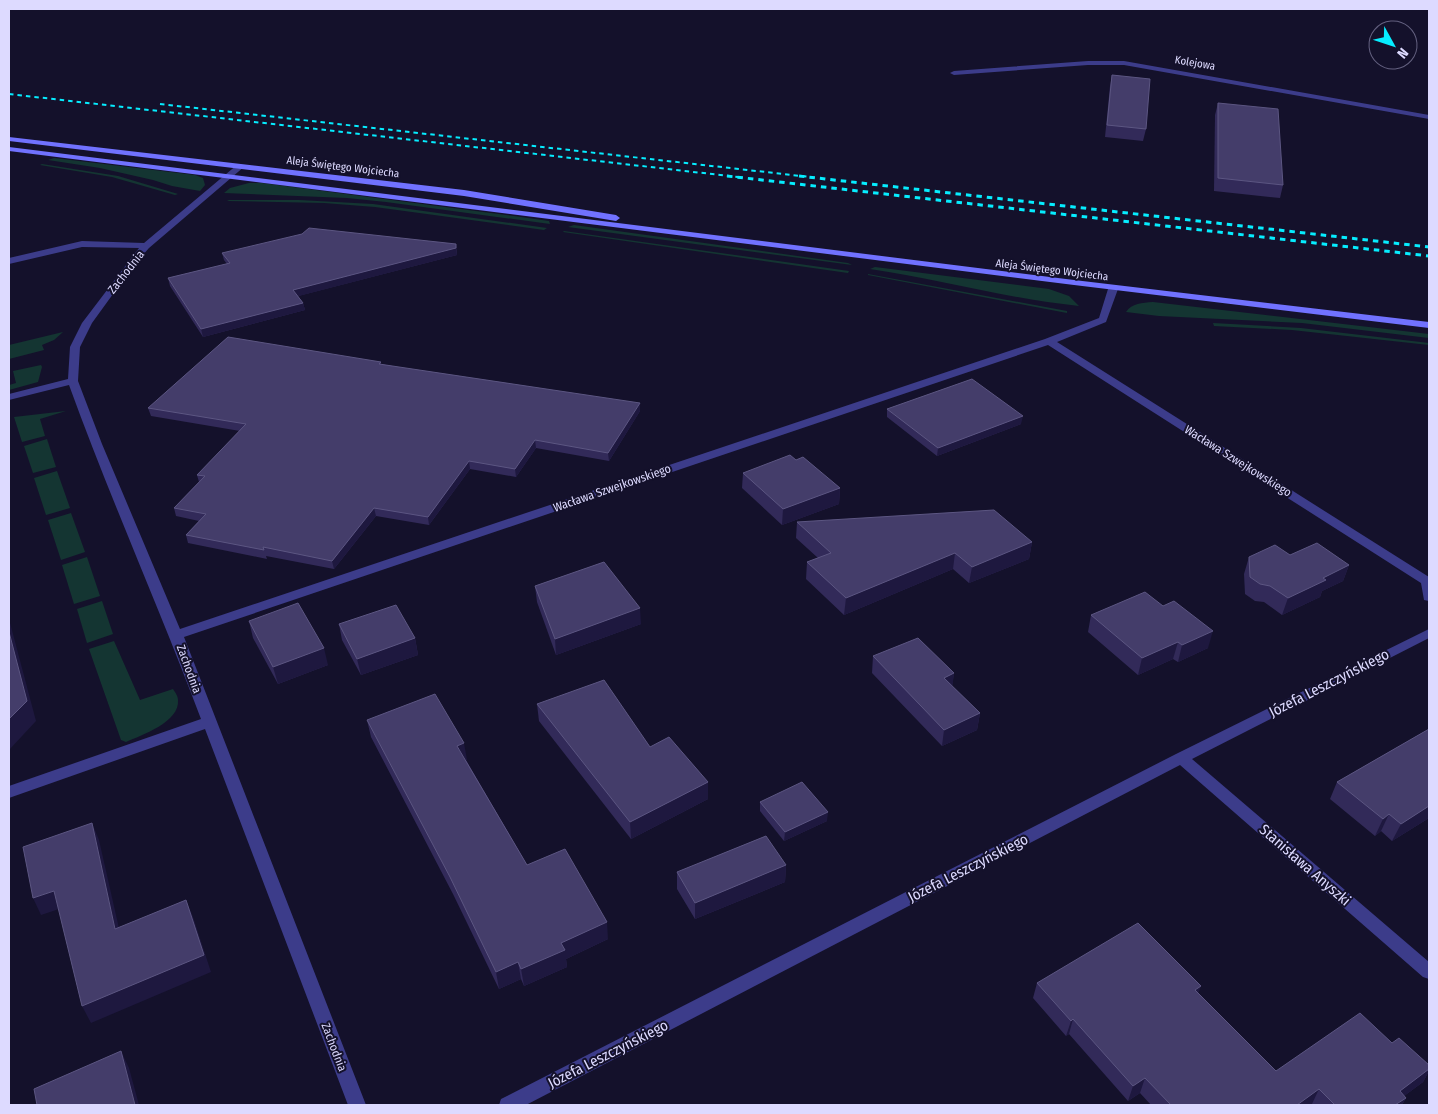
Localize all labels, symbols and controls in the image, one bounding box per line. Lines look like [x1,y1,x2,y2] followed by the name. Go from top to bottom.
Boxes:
[1368,20,1418,70] north arrow
[1393,44,1412,62] text: N
[1174,53,1216,73] street label: Kolejowa
[286,153,400,180] street label: Aleja Świętego Wojciecha
[105,248,147,296] street label: Zachodnia
[995,256,1109,283] street label: Aleja Świętego Wojciecha
[1182,422,1294,500] street label: Wacława Szwejkowskiego
[551,461,673,515] street label: Wacława Szwejkowskiego
[174,643,204,695] street label: Zachodnia
[1266,645,1392,721] street label: Józefa Leszczyńskiego
[1256,821,1354,909] street label: Stanisława Anyszki
[905,830,1031,906] street label: Józefa Leszczyńskiego
[545,1016,671,1092] street label: Józefa Leszczyńskiego
[318,1021,350,1073] street label: Zachodnia

